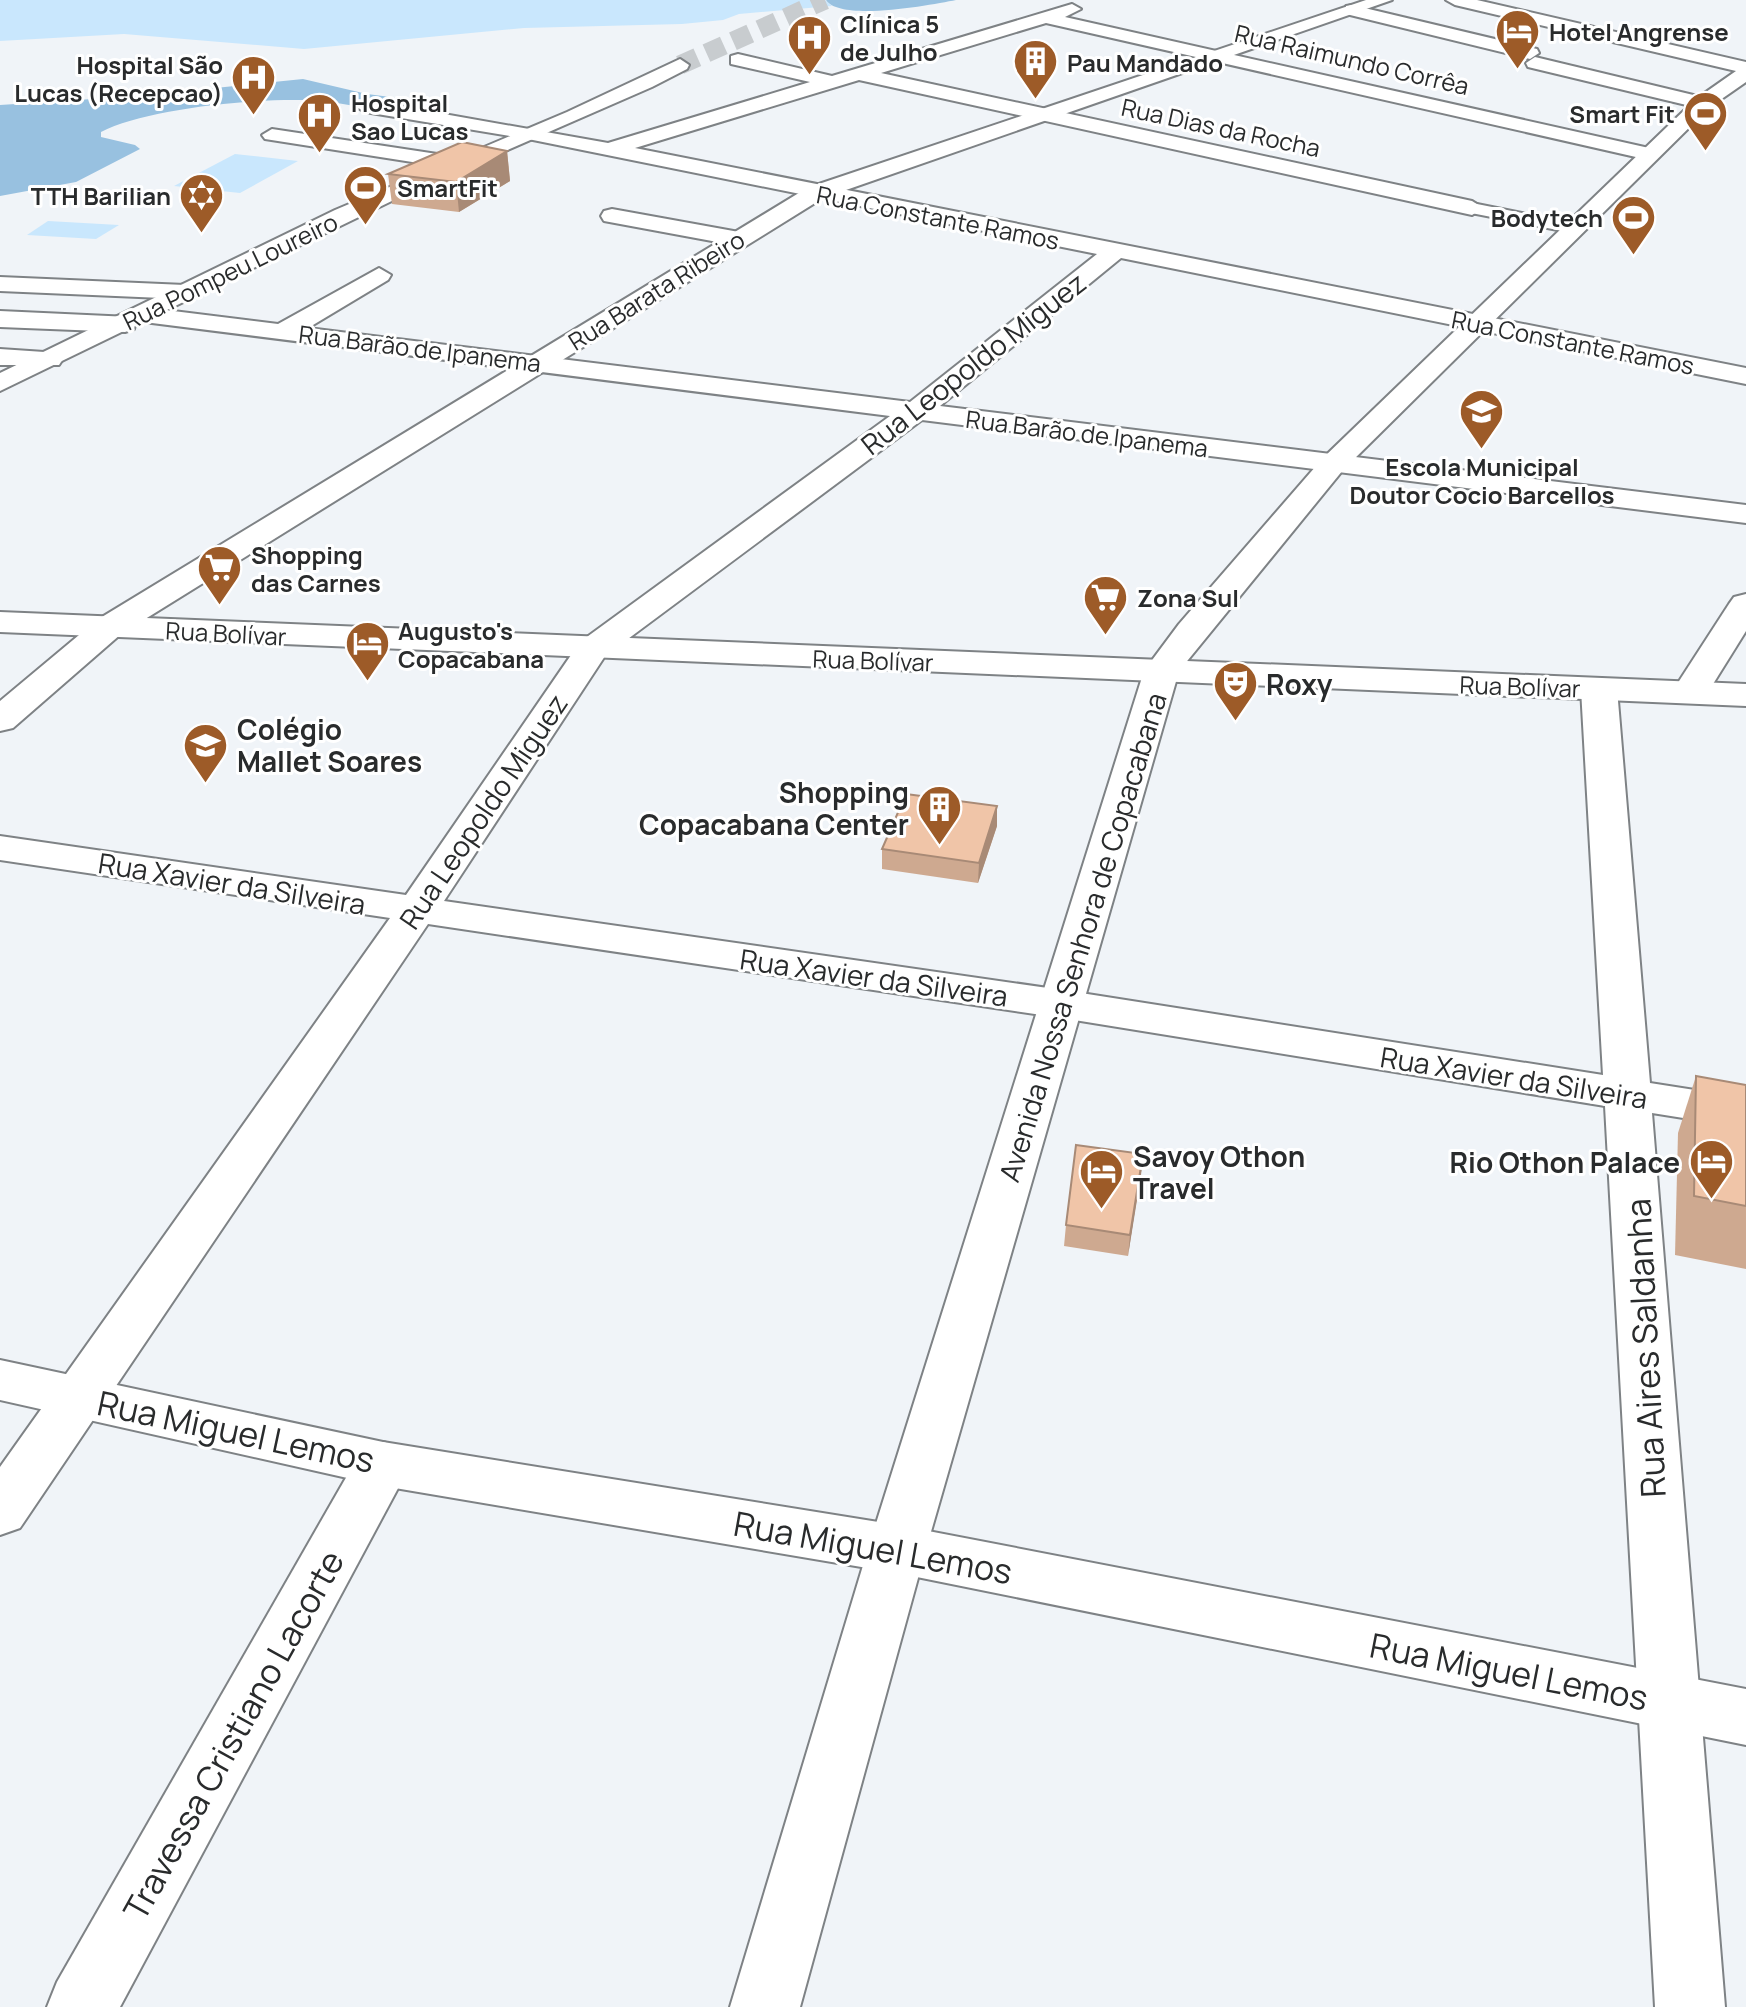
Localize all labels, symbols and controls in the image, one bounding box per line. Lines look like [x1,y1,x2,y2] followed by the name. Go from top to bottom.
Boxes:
[840,7,939,68] place label: Clínica 5 de Julho
[1494,7,1542,70] hotel icon: Hotel Angrense
[785,13,833,76] hospital icon: Clínica 5 de Julho
[1549,15,1729,48] place label: Hotel Angrense
[1232,16,1472,102] street label: Rua Raimundo Corrêa
[1012,38,1060,101] building icon: Pau Mandado
[1067,46,1223,79] place label: Pau Mandado
[14,48,223,109] place label: Hospital São Lucas (Recepcao)
[230,54,278,117] hospital icon: Hospital São Lucas (Recepcao)
[351,86,469,147] place label: Hospital Sao Lucas
[1682,89,1730,152] sports icon: Smart Fit
[1119,90,1323,164] street label: Rua Dias da Rocha
[296,92,344,155] hospital icon: Hospital Sao Lucas
[1569,97,1675,130] place label: Smart Fit
[342,163,390,226] sports icon: SmartFit
[178,171,226,234] synagogue icon: TTH Barilian
[397,171,498,204] place label: SmartFit
[814,177,1062,257] street label: Rua Constante Ramos
[31,179,171,212] place label: TTH Barilian
[1610,193,1658,256] sports icon: Bodytech
[1491,201,1603,234] place label: Bodytech
[117,205,343,337] street label: Rua Pompeu Loureiro
[562,222,750,358] street label: Rua Barata Ribeiro
[853,263,1093,463] street label: Rua Leopoldo Miguez
[1449,302,1697,382] street label: Rua Constante Ramos
[297,317,543,379] street label: Rua Barão de Ipanema
[1458,388,1506,451] school or university icon: Escola Municipal Doutor Cocio Barcellos
[964,402,1210,464] street label: Rua Barão de Ipanema
[1349,450,1615,511] place label: Escola Municipal Doutor Cocio Barcellos
[251,538,381,599] place label: Shopping das Carnes
[196,544,244,607] supermarket icon: Shopping das Carnes
[1082,573,1130,636] supermarket icon: Zona Sul
[1137,581,1239,614] place label: Zona Sul
[165,613,288,653] street label: Rua Bolívar
[398,614,544,675] place label: Augusto's Copacabana
[343,620,391,683] hotel icon: Augusto's Copacabana
[812,641,934,679] street label: Rua Bolívar
[1211,660,1259,723] theatre icon: Roxy
[1266,665,1333,703] place label: Roxy
[1459,667,1581,705] street label: Rua Bolívar
[390,686,576,936] street label: Rua Leopoldo Miguez
[989,688,1175,1186] street label: Avenida Nossa Senhora de Copacabana
[237,710,422,780] place label: Colégio Mallet Soares
[182,721,230,784] school or university icon: Colégio Mallet Soares
[639,773,909,843] place label: Shopping Copacabana Center
[916,784,964,847] building icon: Shopping Copacabana Center
[96,843,368,923] street label: Rua Xavier da Silveira
[738,939,1010,1015] street label: Rua Xavier da Silveira
[1378,1037,1650,1117] street label: Rua Xavier da Silveira
[1133,1137,1305,1207] place label: Savoy Othon Travel
[1687,1138,1735,1201] hotel icon: Rio Othon Palace
[1450,1143,1680,1181] place label: Rio Othon Palace
[1078,1148,1126,1211] hotel icon: Savoy Othon Travel
[1614,1197,1676,1499] street label: Rua Aires Saldanha
[93,1379,379,1483] street label: Rua Miguel Lemos
[730,1500,1016,1594] street label: Rua Miguel Lemos
[112,1542,354,1928] street label: Travessa Cristiano Lacorte
[1366,1622,1652,1720] street label: Rua Miguel Lemos

